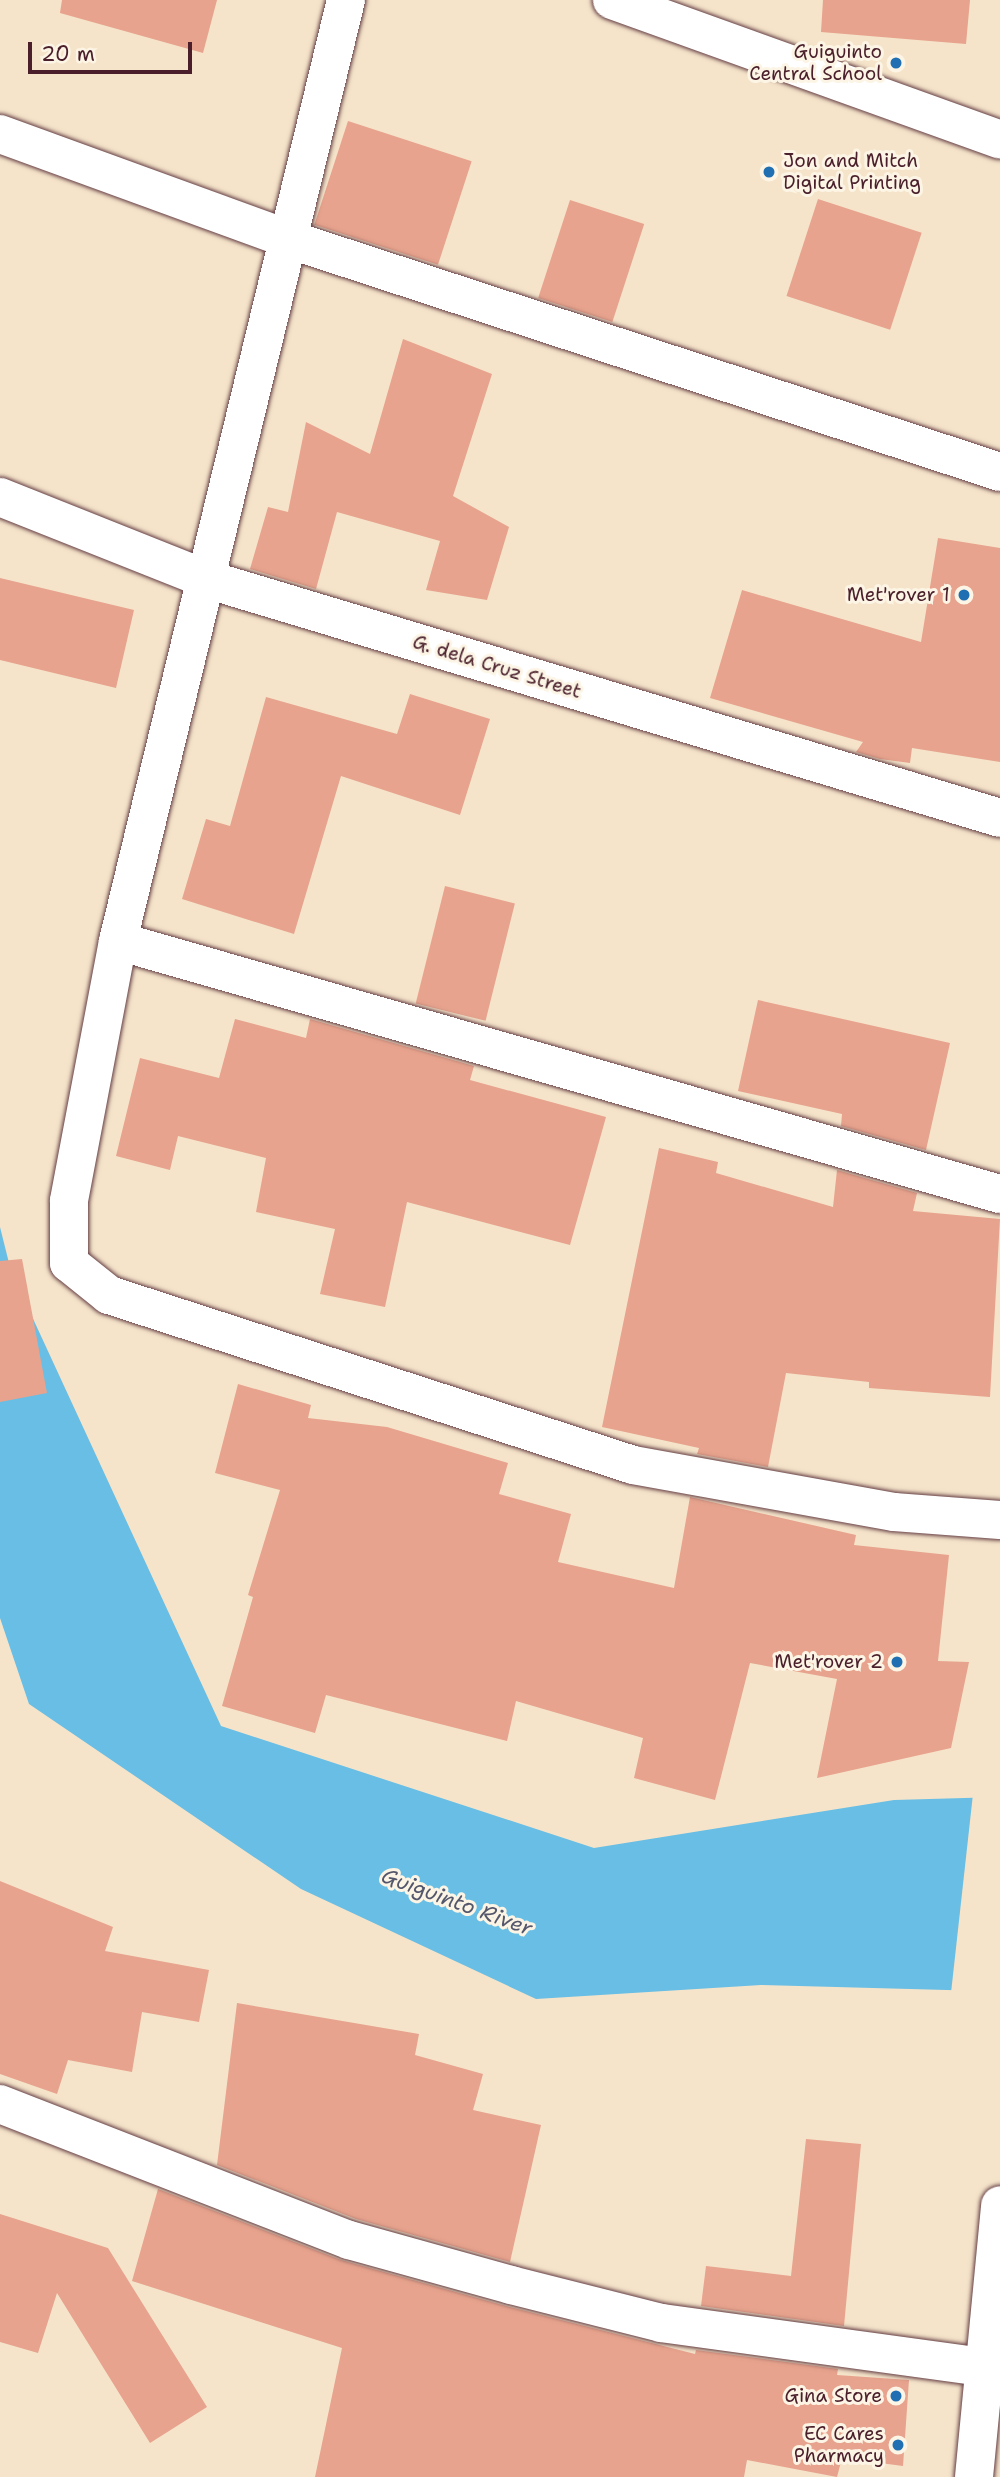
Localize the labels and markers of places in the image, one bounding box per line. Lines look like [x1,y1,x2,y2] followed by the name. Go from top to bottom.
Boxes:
[749,41,882,85] place label: Guiguinto Central School
[888,55,904,71] marker: Guiguinto Central School
[783,150,921,194] place label: Jon and Mitch Digital Printing
[761,164,777,180] marker: Jon and Mitch Digital Printing
[847,584,950,606] place label: Met'rover 1
[956,587,972,603] marker: Met'rover 1
[774,1651,883,1673] place label: Met'rover 2
[889,1654,905,1670] marker: Met'rover 2
[785,2385,882,2407] place label: Gina Store
[888,2388,904,2404] marker: Gina Store
[794,2423,884,2467] place label: EC Cares Pharmacy
[890,2437,906,2453] marker: EC Cares Pharmacy

